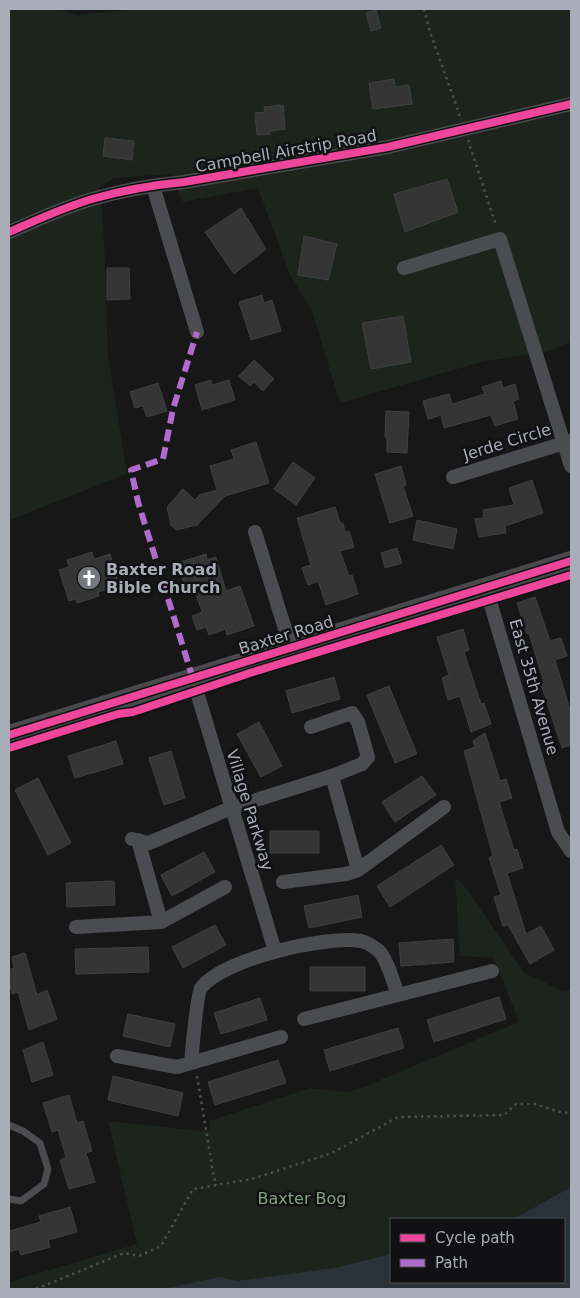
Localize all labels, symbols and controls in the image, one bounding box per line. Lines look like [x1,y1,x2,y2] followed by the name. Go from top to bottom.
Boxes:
[194,126,378,176] street label: Campbell Airstrip Road
[460,420,553,465] street label: Jerde Circle
[106,560,220,597] place label: Baxter Road Bible Church
[76,565,102,591] church icon: Baxter Road Bible Church
[236,612,336,658] street label: Baxter Road
[505,617,563,757] street label: East 35th Avenue
[223,747,277,873] street label: Village Parkway
[258,1189,346,1208] park label: Baxter Bog
[390,1218,565,1283] legend
[435,1229,515,1247] text: Cycle path
[435,1254,468,1272] text: Path

